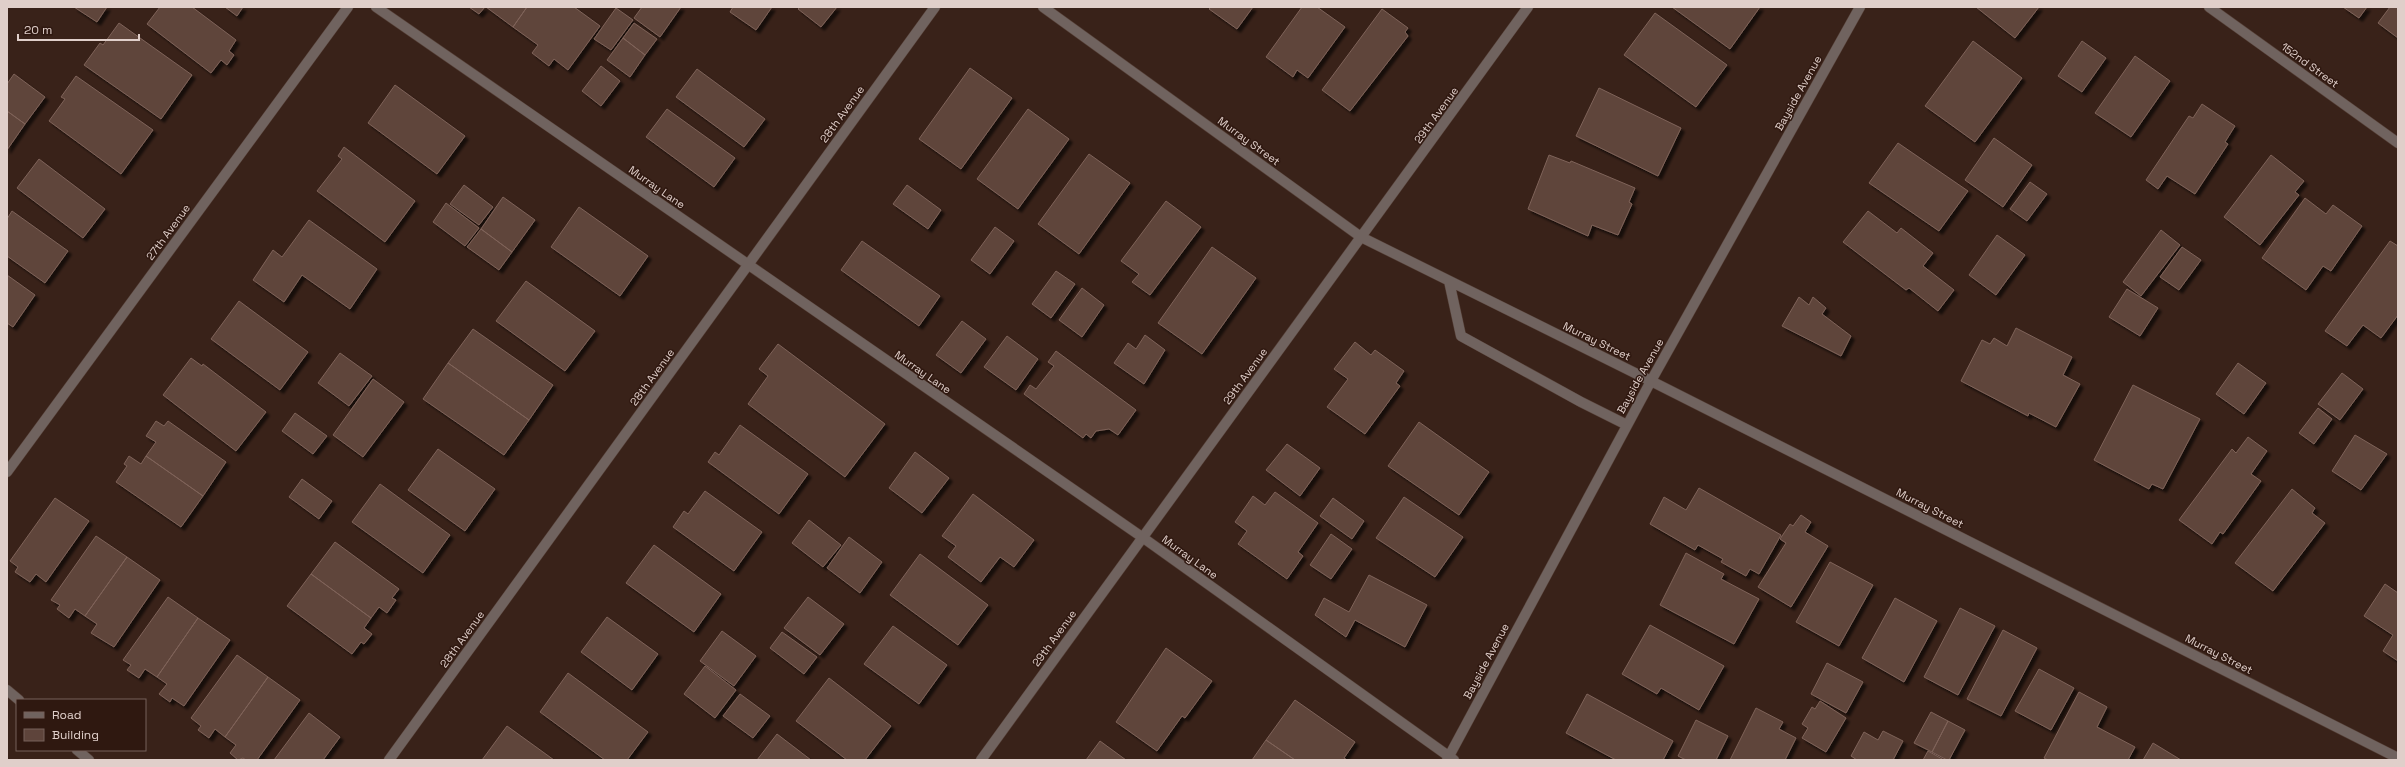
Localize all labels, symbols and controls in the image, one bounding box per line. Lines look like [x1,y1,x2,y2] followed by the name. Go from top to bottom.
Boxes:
[18,16,139,42] scale bar
[24,22,52,38] text: 20 m
[2278,39,2342,91] street label: 152nd Street
[1772,53,1824,133] street label: Bayside Avenue
[817,83,867,145] street label: 28th Avenue
[1411,84,1461,146] street label: 29th Avenue
[1215,114,1283,168] street label: Murray Street
[626,162,688,212] street label: Murray Lane
[143,201,193,263] street label: 27th Avenue
[1561,319,1633,363] street label: Murray Street
[1614,336,1666,416] street label: Bayside Avenue
[1220,345,1270,407] street label: 29th Avenue
[627,346,677,408] street label: 28th Avenue
[892,347,954,397] street label: Murray Lane
[1894,485,1966,531] street label: Murray Street
[1159,532,1221,582] street label: Murray Lane
[1029,607,1079,669] street label: 29th Avenue
[437,608,487,670] street label: 28th Avenue
[1460,621,1512,701] street label: Bayside Avenue
[2183,631,2255,677] street label: Murray Street
[16,699,146,751] legend
[52,707,81,723] text: Road
[52,727,99,743] text: Building

